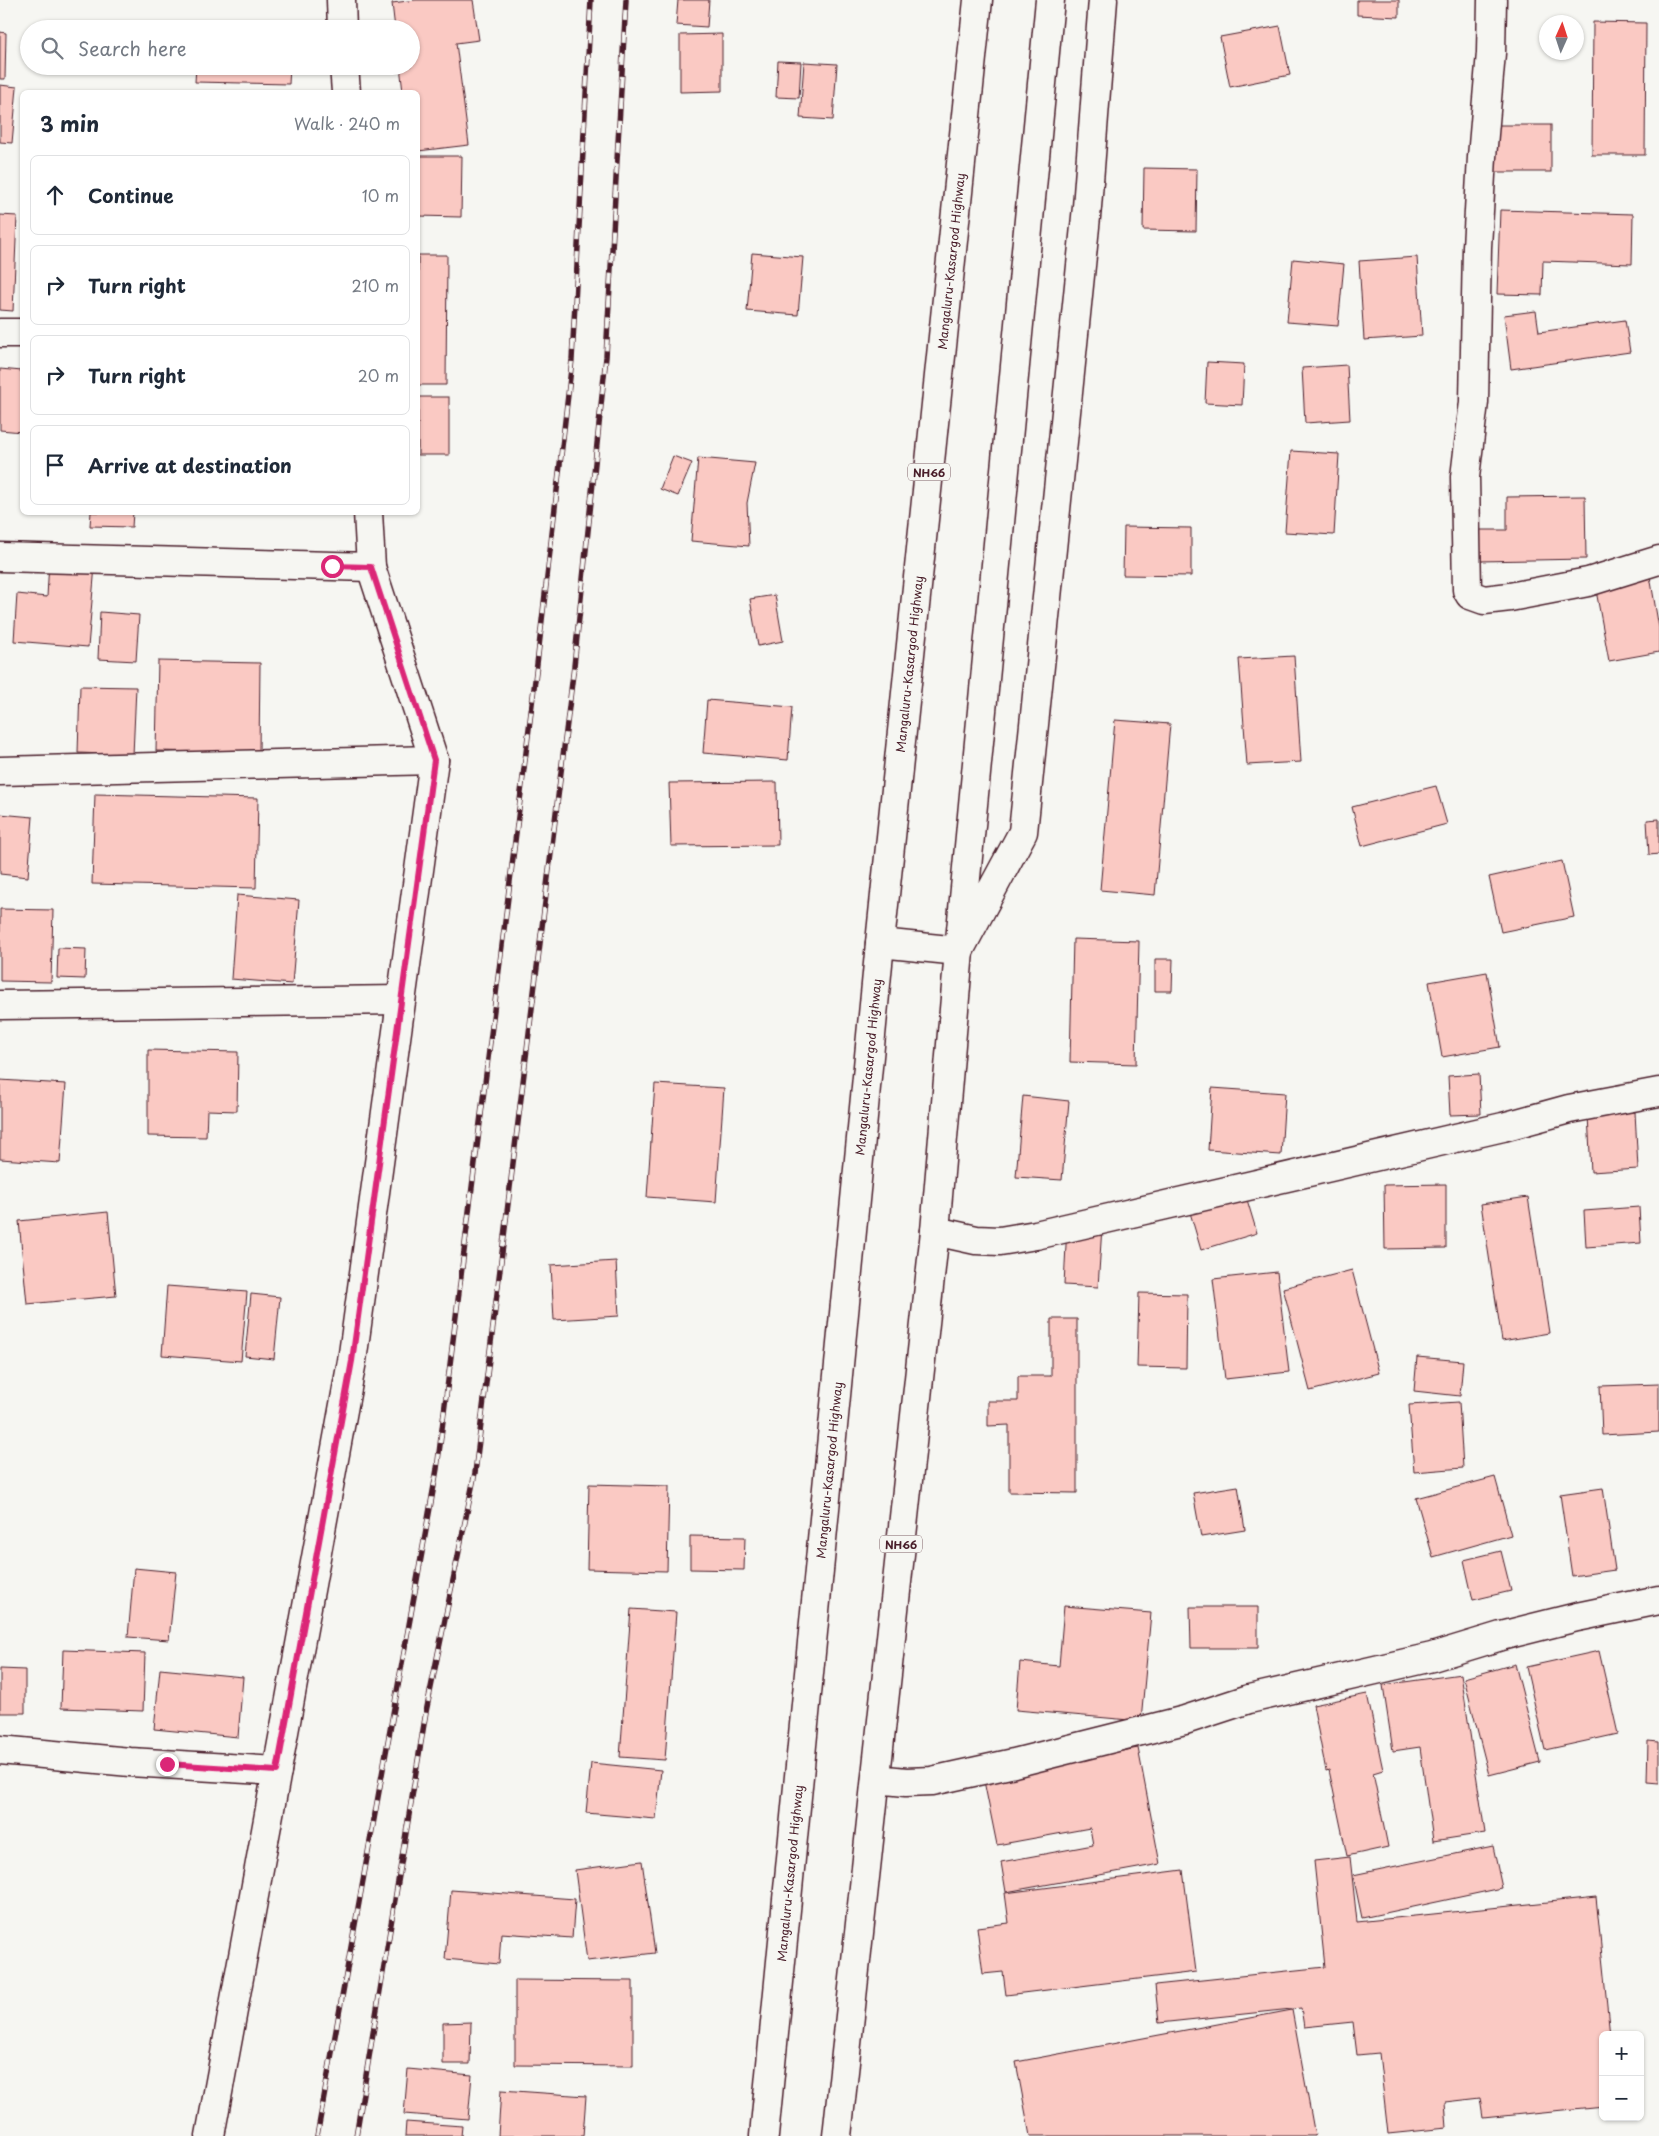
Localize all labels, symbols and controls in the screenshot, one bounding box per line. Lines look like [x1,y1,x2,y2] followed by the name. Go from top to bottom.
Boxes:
[1539,15,1584,60] north arrow
[20,20,420,75] search box
[38,34,66,62] icon: search
[78,34,187,62] text: Search here
[40,107,99,139] text: 3 min
[294,111,400,135] text: Walk · 240 m
[933,172,969,350] street label: Mangaluru-Kasargod Highway
[41,181,69,209] icon: ahead
[88,181,174,209] text: Continue
[362,183,399,207] text: 10 m
[41,271,69,299] icon: right
[88,271,186,299] text: Turn right
[351,273,399,297] text: 210 m
[41,361,69,389] icon: right
[88,361,186,389] text: Turn right
[358,363,399,387] text: 20 m
[41,451,69,479] icon: arrive
[88,451,292,479] text: Arrive at destination
[908,464,950,481] road number: NH66
[321,555,344,578] route start
[891,575,927,753] street label: Mangaluru-Kasargod Highway
[850,978,885,1156] street label: Mangaluru-Kasargod Highway
[811,1381,846,1559] street label: Mangaluru-Kasargod Highway
[880,1536,922,1552] road number: NH66
[156,1753,179,1776] route end
[772,1784,807,1962] street label: Mangaluru-Kasargod Highway
[1599,2031,1644,2121] map controls
[1599,2031,1644,2076] button: +
[1599,2076,1644,2121] button: −

